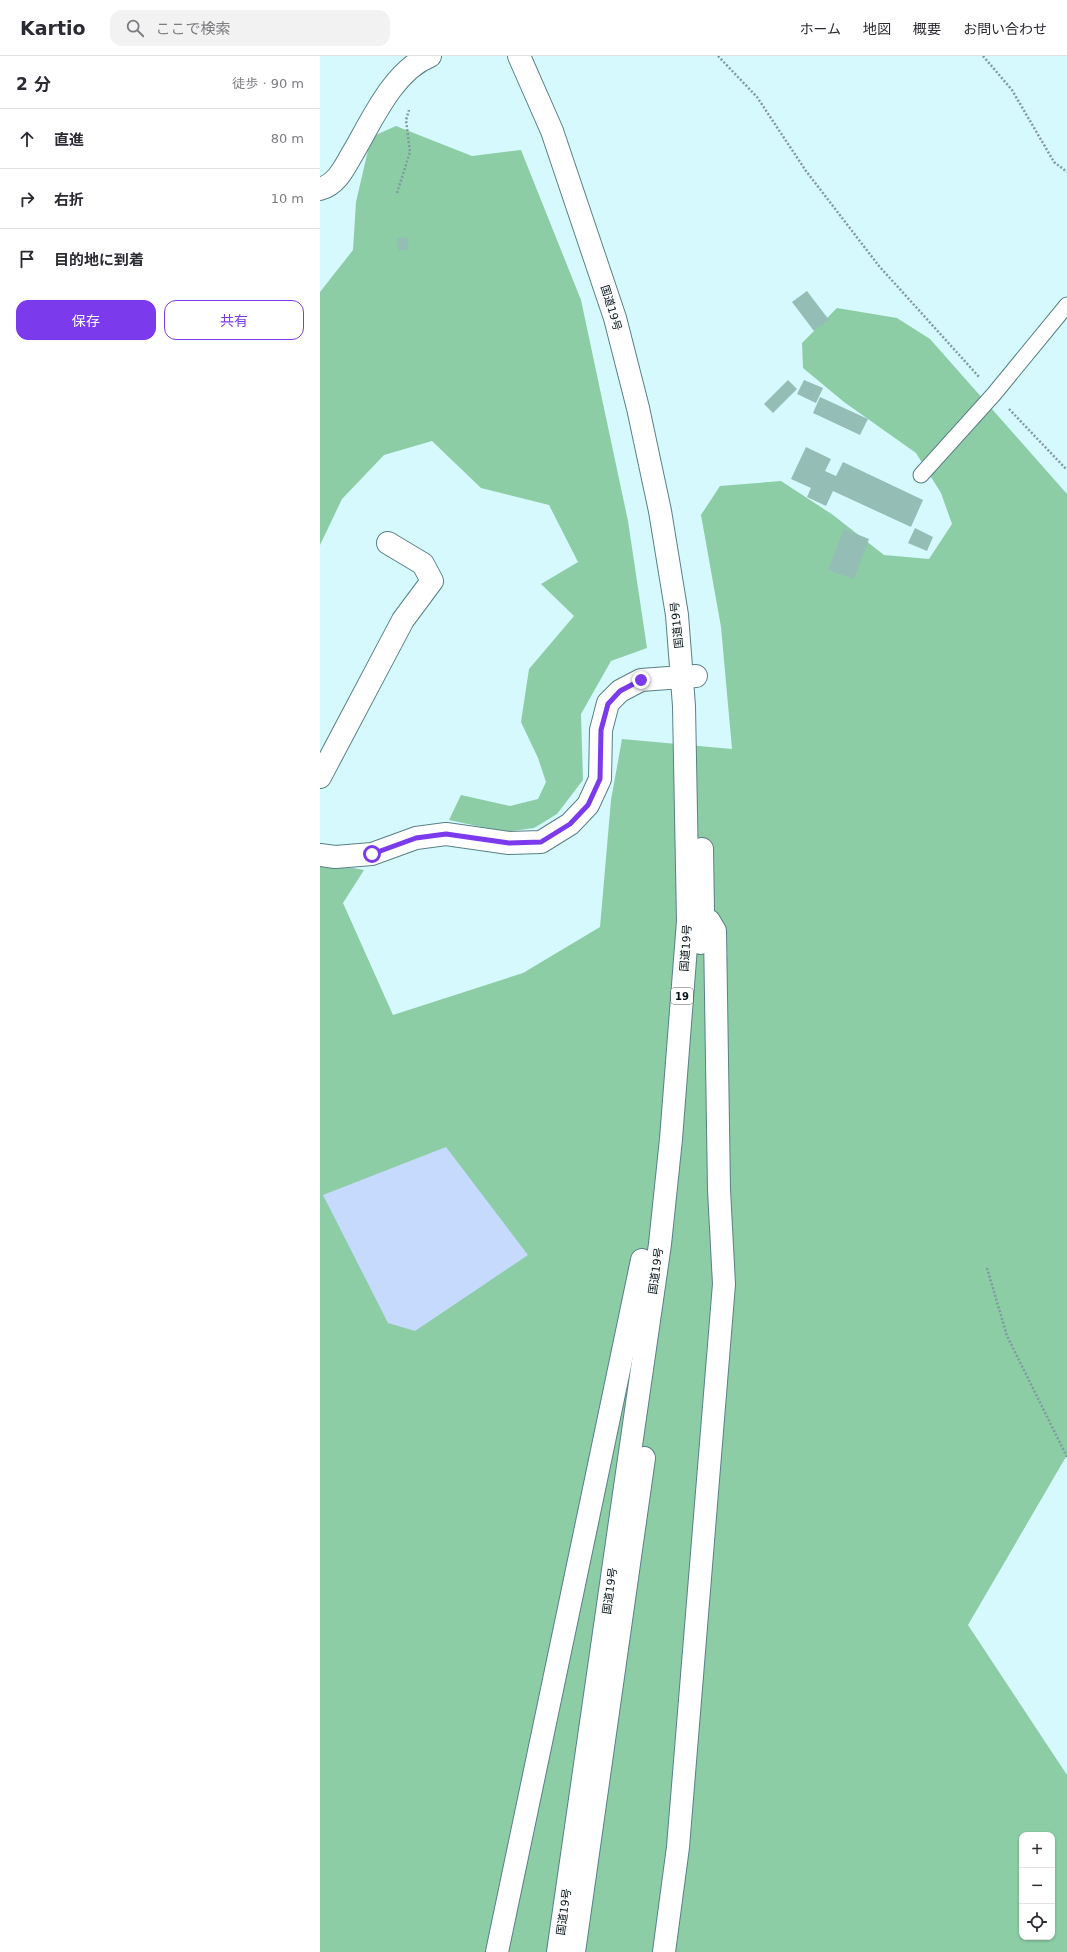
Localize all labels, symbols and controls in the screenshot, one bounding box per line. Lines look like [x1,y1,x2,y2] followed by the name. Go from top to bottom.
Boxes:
[110,10,390,46] search box
[20,17,86,39] text: Kartio
[124,17,146,39] icon: search
[156,20,231,38] text: ここで検索
[799,21,841,37] text: ホーム
[863,21,891,37] text: 地図
[913,21,941,37] text: 概要
[963,21,1047,37] text: お問い合わせ
[16,74,51,94] text: 2 分
[232,76,304,91] text: 徒歩 · 90 m
[16,128,38,150] icon: ahead
[54,131,84,149] text: 直進
[271,131,304,146] text: 80 m
[16,188,38,210] icon: right
[54,191,84,209] text: 右折
[271,191,304,206] text: 10 m
[16,248,38,270] icon: arrive
[54,251,144,269] text: 目的地に到着
[598,284,624,332] street label: 国道19号
[16,300,156,340] button: 保存
[164,300,304,340] button: 共有
[668,601,686,649] street label: 国道19号
[632,671,650,689] route end
[363,845,381,863] route start
[678,924,694,972] street label: 国道19号
[671,988,693,1004] road number: 19
[646,1247,666,1295] street label: 国道19号
[600,1567,620,1615] street label: 国道19号
[1019,1832,1055,1940] map controls
[1019,1832,1055,1868] button: +
[1019,1868,1055,1904] button: −
[554,1888,574,1936] street label: 国道19号
[1019,1904,1055,1940] button: locate

